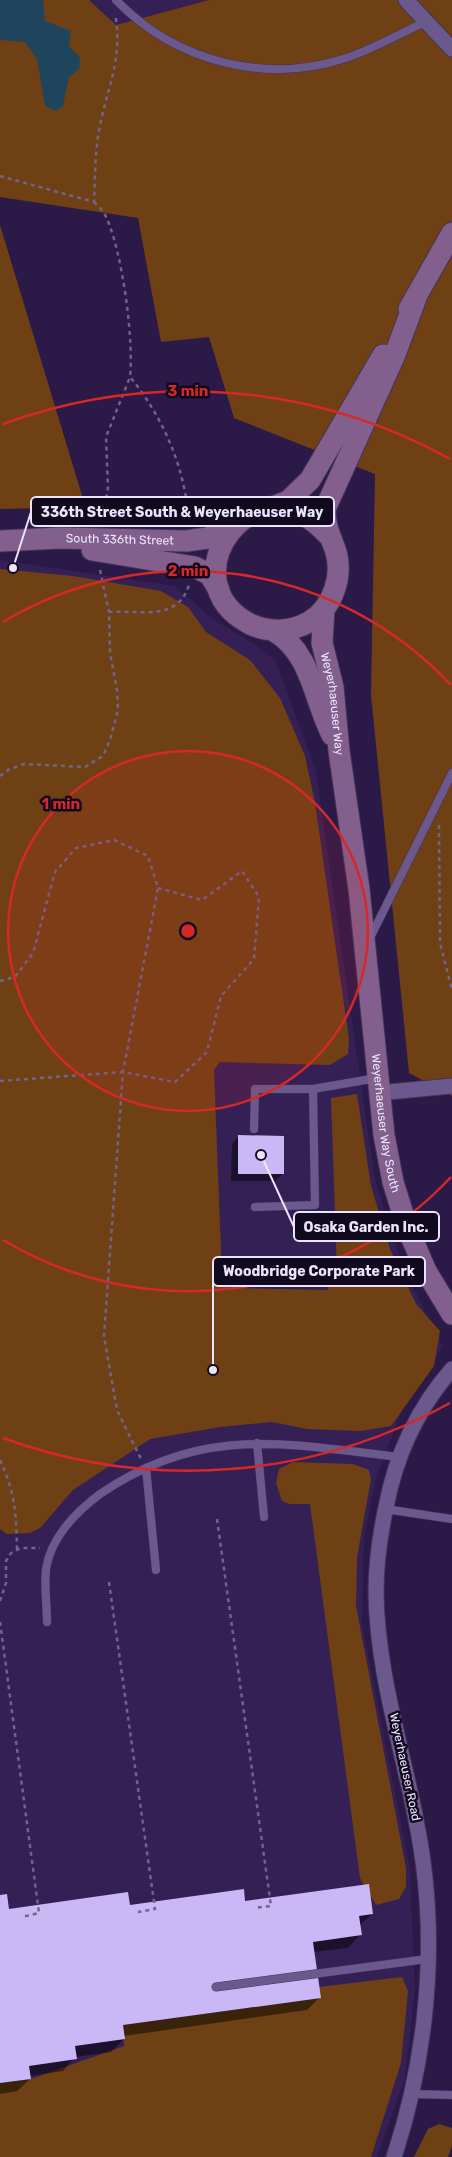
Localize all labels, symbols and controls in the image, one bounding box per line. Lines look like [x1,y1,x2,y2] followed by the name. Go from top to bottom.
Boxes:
[168,382,208,400] text: 3 min
[31,497,334,526] callout: 336th Street South & Weyerhaeuser Way
[41,504,324,521] text: 336th Street South & Weyerhaeuser Way
[66,531,174,548] street label: South 336th Street
[168,562,208,580] text: 2 min
[318,651,347,757] street label: Weyerhaeuser Way
[42,795,80,813] text: 1 min
[179,922,197,940] centre of rings
[369,1053,403,1194] street label: Weyerhaeuser Way South
[294,1212,439,1241] callout: Osaka Garden Inc.
[304,1219,428,1236] text: Osaka Garden Inc.
[213,1257,425,1286] callout: Woodbridge Corporate Park
[223,1263,416,1280] text: Woodbridge Corporate Park
[387,1712,423,1822] street label: Weyerhaeuser Road

